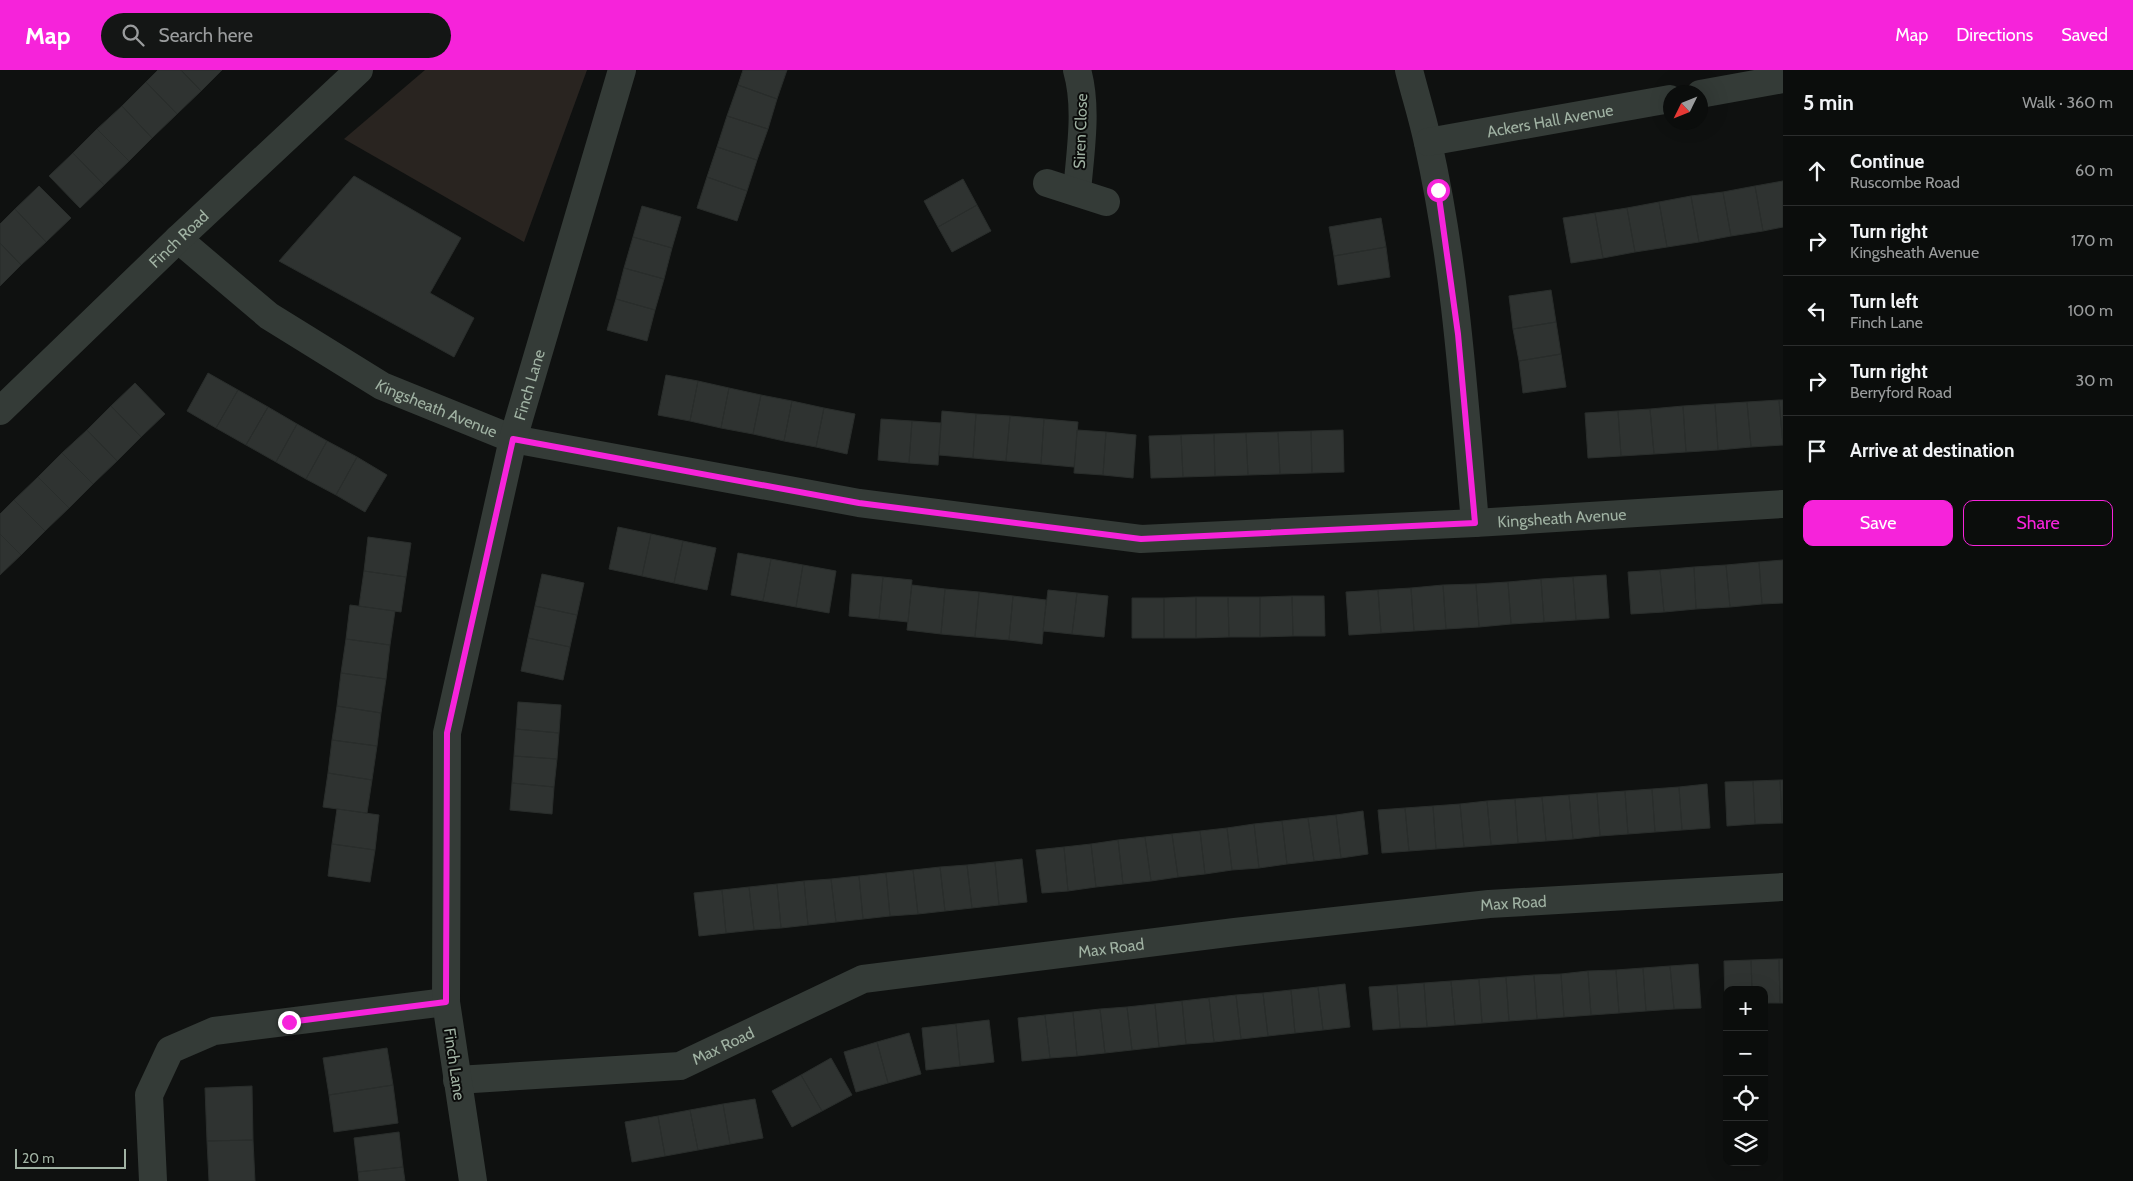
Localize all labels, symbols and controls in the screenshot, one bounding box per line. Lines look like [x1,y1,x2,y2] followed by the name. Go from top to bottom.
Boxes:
[101,13,451,58] search box
[25,21,71,50] text: Map
[119,21,147,49] icon: search
[159,24,253,47] text: Search here
[1895,24,1928,46] text: Map
[1956,24,2033,46] text: Directions
[2061,24,2108,46] text: Saved
[1663,85,1708,130] north arrow
[1803,90,1854,115] text: 5 min
[1070,93,1091,169] street label: Siren Close
[2022,93,2113,112] text: Walk · 360 m
[1485,100,1615,141] street label: Ackers Hall Avenue
[1850,150,1924,173] text: Continue
[1803,157,1831,185] icon: ahead
[2075,161,2113,180] text: 60 m
[1850,173,1960,192] text: Ruscombe Road
[1427,179,1450,202] route start
[145,207,213,272] street label: Finch Road
[1850,220,1928,243] text: Turn right
[1803,227,1831,255] icon: right
[2071,231,2113,250] text: 170 m
[1850,243,1979,262] text: Kingsheath Avenue
[1850,290,1918,313] text: Turn left
[1803,297,1831,325] icon: left
[2068,301,2113,320] text: 100 m
[1850,313,1923,332] text: Finch Lane
[510,347,549,423] street label: Finch Lane
[1850,360,1928,383] text: Turn right
[1803,367,1831,395] icon: right
[2076,371,2113,390] text: 30 m
[372,375,500,442] street label: Kingsheath Avenue
[1850,383,1952,402] text: Berryford Road
[1803,437,1831,465] icon: arrive
[1850,439,2014,462] text: Arrive at destination
[1803,500,1953,546] button: Save
[1963,500,2113,546] button: Share
[1497,505,1627,532] street label: Kingsheath Avenue
[1479,892,1547,915] street label: Max Road
[1077,935,1145,962] street label: Max Road
[1723,986,1768,1166] map controls
[1723,986,1768,1031] button: +
[278,1011,301,1034] route end
[689,1023,757,1069] street label: Max Road
[440,1027,469,1102] street label: Finch Lane
[1723,1031,1768,1076] button: −
[1723,1076,1768,1121] button: locate
[1723,1121,1768,1166] button: layers
[15,1146,126,1169] scale bar
[22,1149,55,1167] text: 20 m

